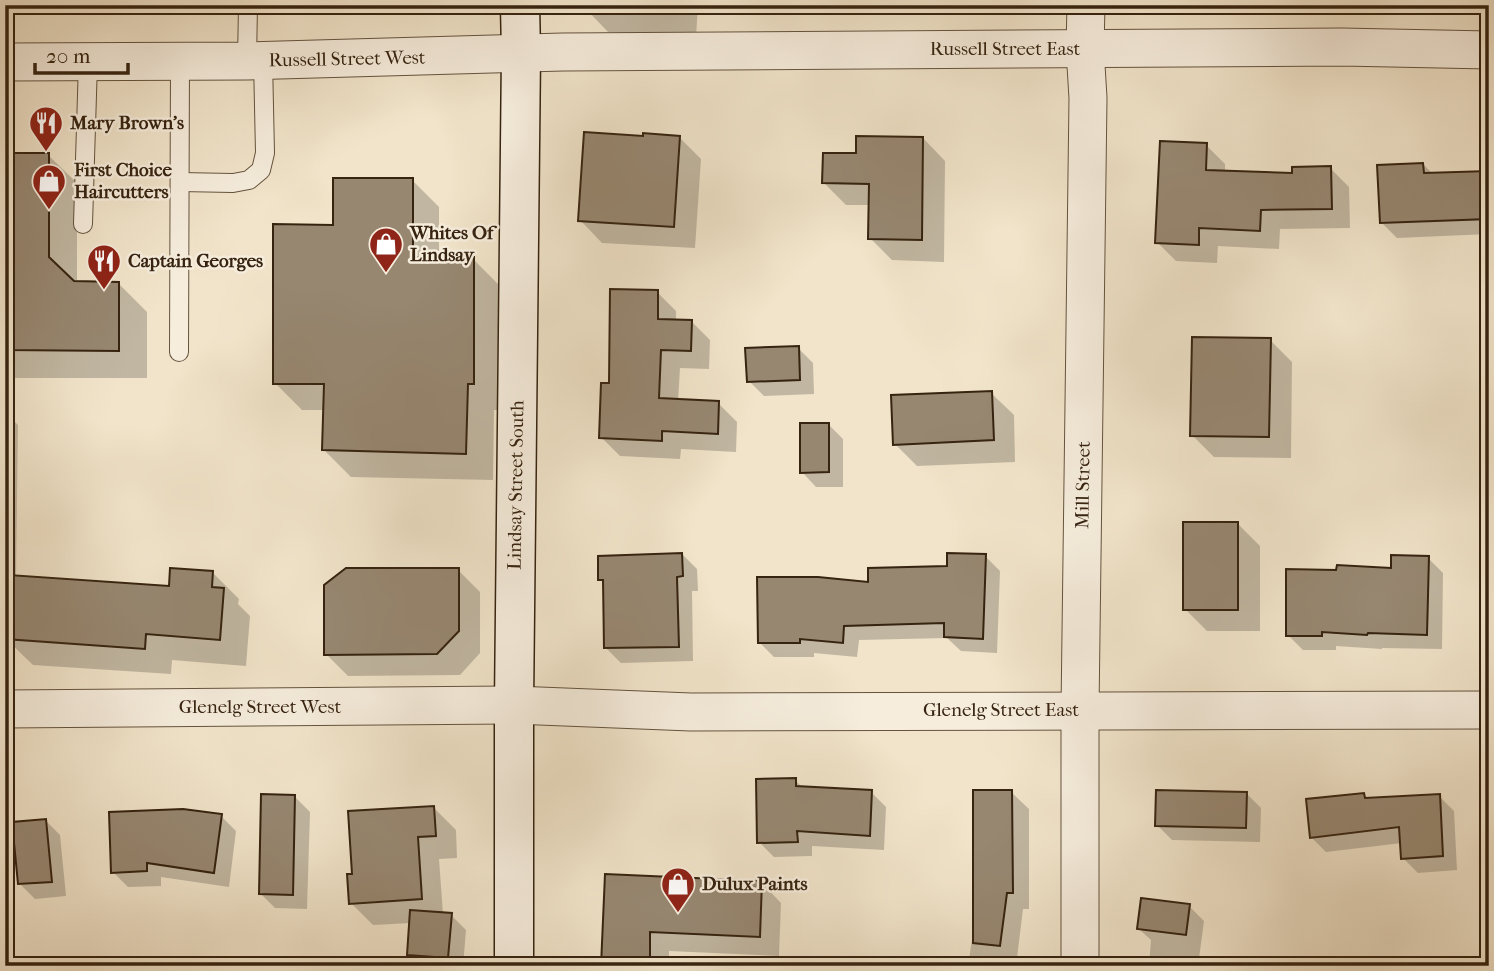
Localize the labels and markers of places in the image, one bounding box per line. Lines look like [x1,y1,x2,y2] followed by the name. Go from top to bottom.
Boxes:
[27,104,65,153] restaurant icon: Mary Brown's
[69,112,184,134] place label: Mary Brown's
[73,159,172,203] place label: First Choice Haircutters
[30,162,68,211] shop icon: First Choice Haircutters
[409,222,498,266] place label: Whites Of Lindsay
[367,225,405,274] shop icon: Whites Of Lindsay
[85,242,123,291] restaurant icon: Captain Georges
[128,250,263,272] place label: Captain Georges
[659,865,697,914] shop icon: Dulux Paints
[702,873,807,895] place label: Dulux Paints

